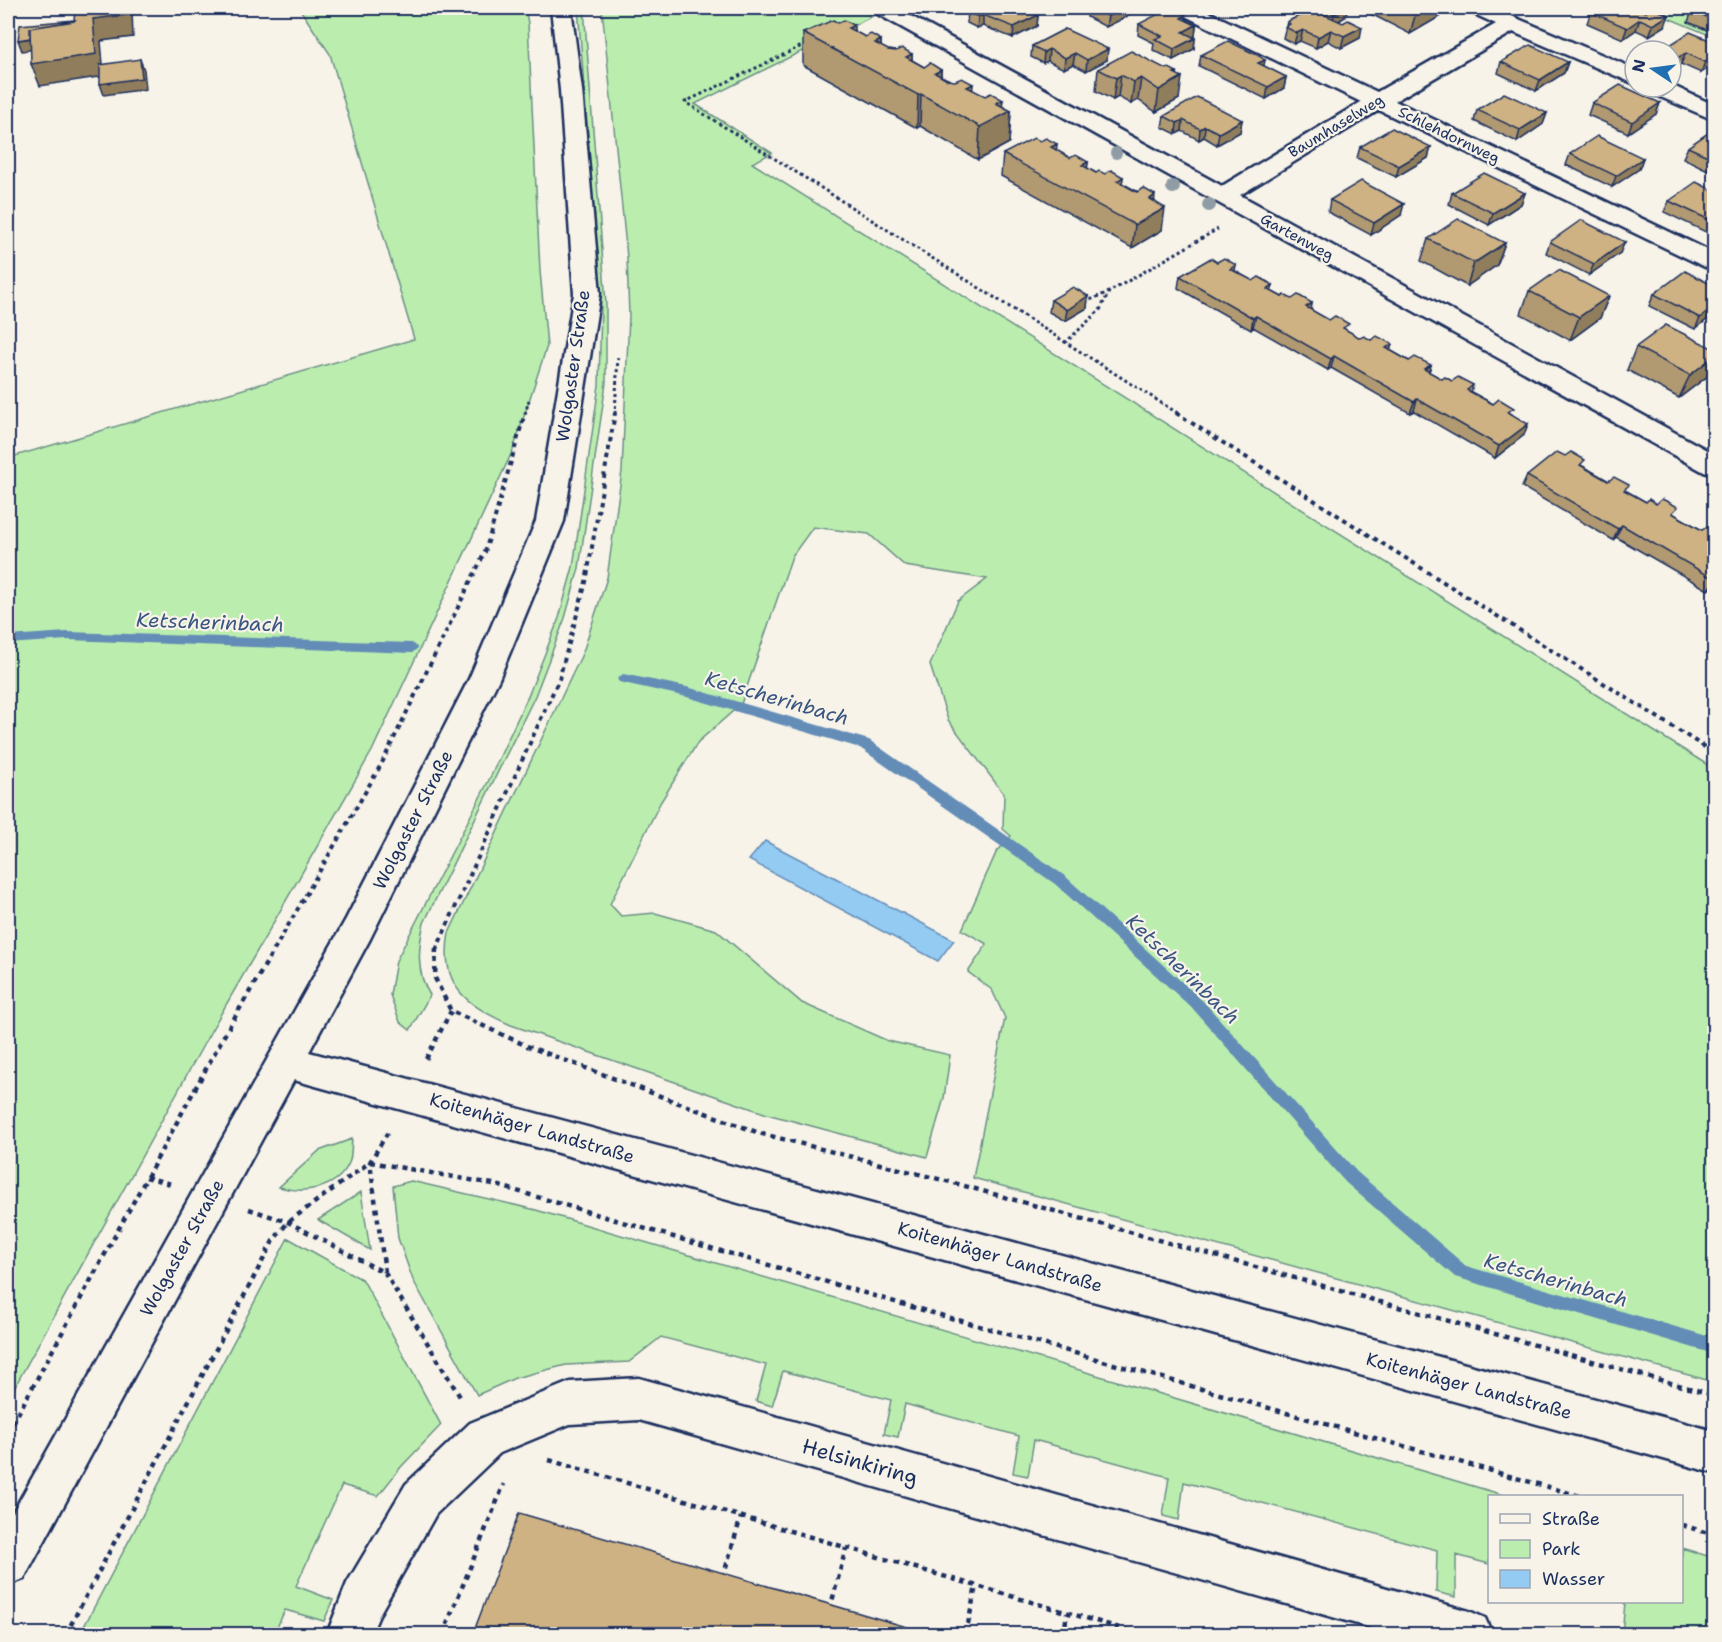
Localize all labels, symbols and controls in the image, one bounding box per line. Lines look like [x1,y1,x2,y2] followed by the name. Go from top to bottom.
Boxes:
[1623,39,1683,99] north arrow
[1627,57,1651,74] text: N
[1285,90,1387,162] street label: Baumhaselweg
[1395,102,1503,168] street label: Schlehdornweg
[1257,209,1337,265] street label: Gartenweg
[550,289,596,443] street label: Wolgaster Straße
[135,606,285,638] water label: Ketscherinbach
[702,665,852,731] water label: Ketscherinbach
[368,746,458,894] street label: Wolgaster Straße
[1121,908,1245,1030] water label: Ketscherinbach
[427,1087,637,1169] street label: Koitenhäger Landstraße
[134,1175,230,1321] street label: Wolgaster Straße
[895,1216,1105,1298] street label: Koitenhäger Landstraße
[1481,1247,1631,1313] water label: Ketscherinbach
[1363,1347,1575,1425] street label: Koitenhäger Landstraße
[799,1432,921,1492] street label: Helsinkiring
[1488,1495,1683,1603] legend
[1542,1507,1600,1531] text: Straße
[1542,1537,1581,1561] text: Park
[1542,1567,1605,1591] text: Wasser

